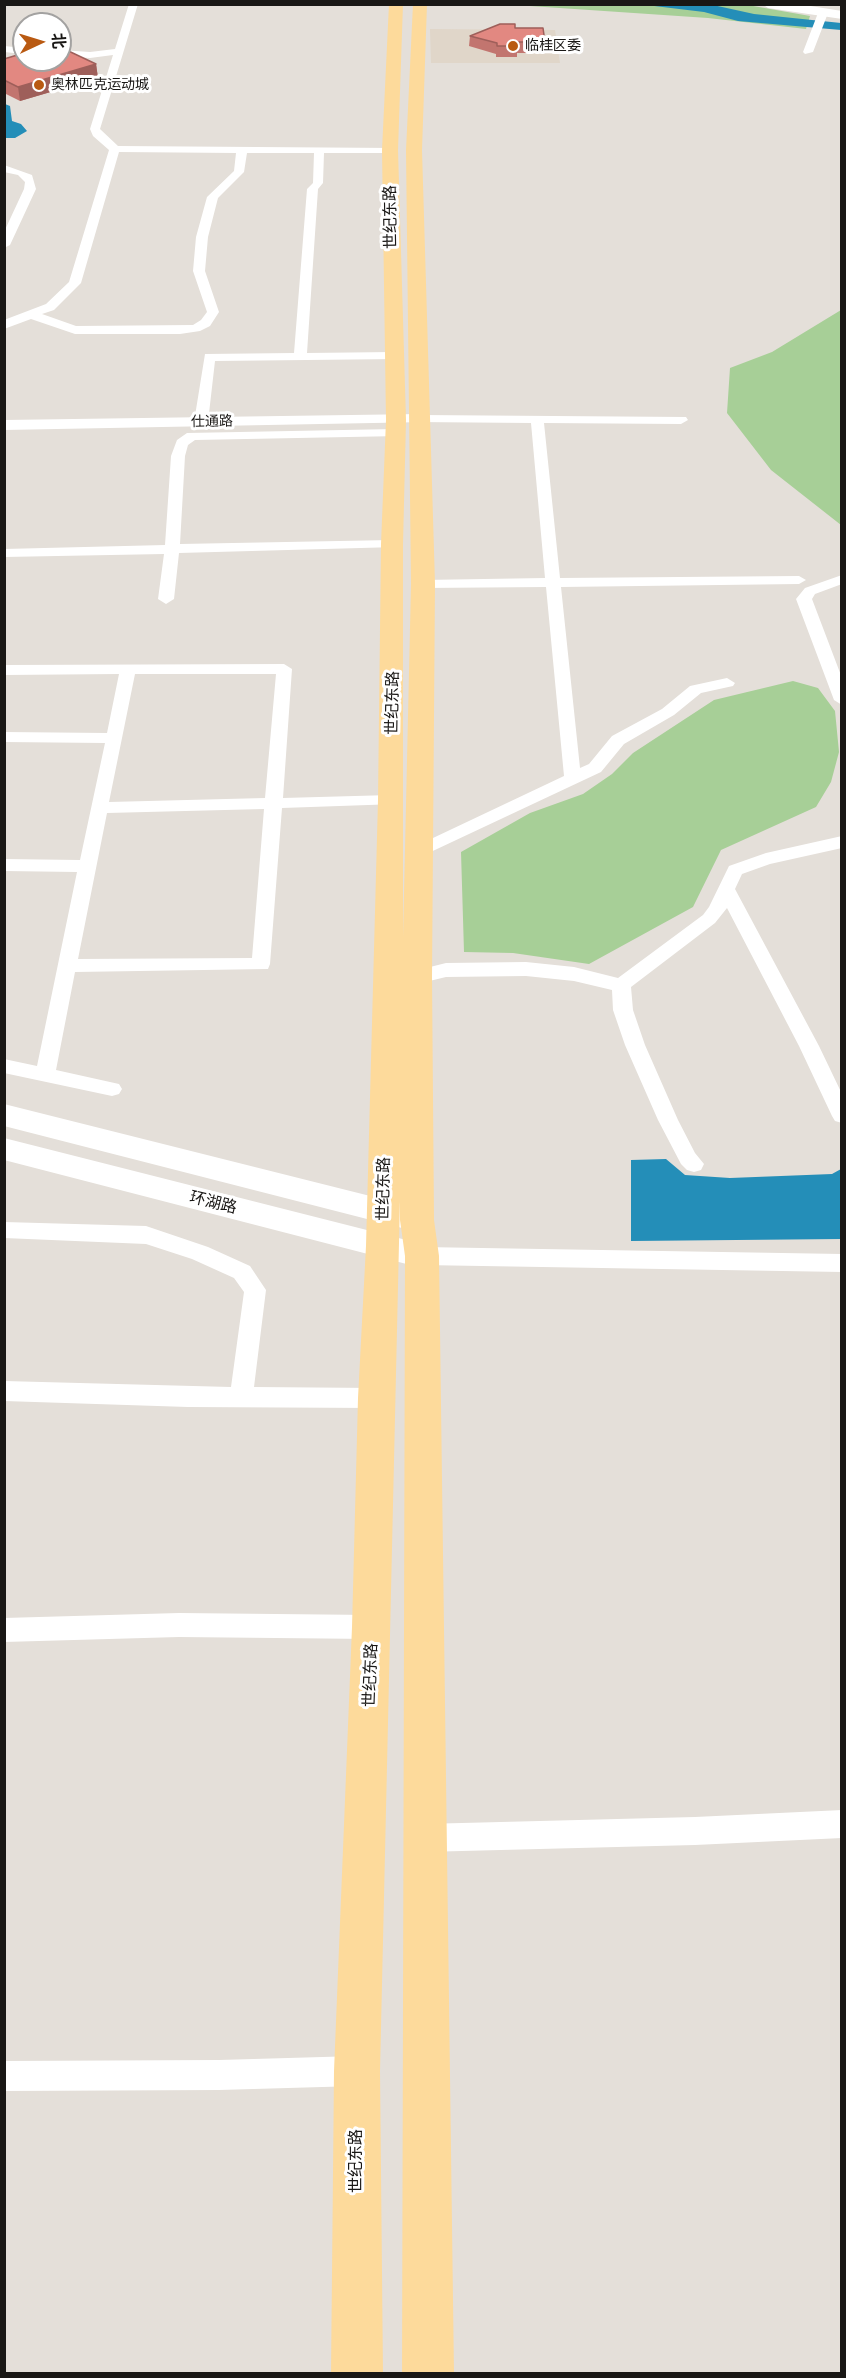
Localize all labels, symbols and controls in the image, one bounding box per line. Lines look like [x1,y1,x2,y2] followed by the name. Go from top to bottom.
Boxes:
[12,12,72,72] north arrow
[48,32,68,49] text: 北
[525,38,581,54] place label: 临桂区委
[506,39,520,53] marker: 临桂区委
[51,77,149,93] place label: 奥林匹克运动城
[32,78,46,92] marker: 奥林匹克运动城
[381,185,401,249] street label: 世纪东路
[191,413,233,431] street label: 仕通路
[383,671,403,735] street label: 世纪东路
[374,1157,394,1221] street label: 世纪东路
[187,1188,239,1218] street label: 环湖路
[360,1643,382,1707] street label: 世纪东路
[347,2129,367,2193] street label: 世纪东路

